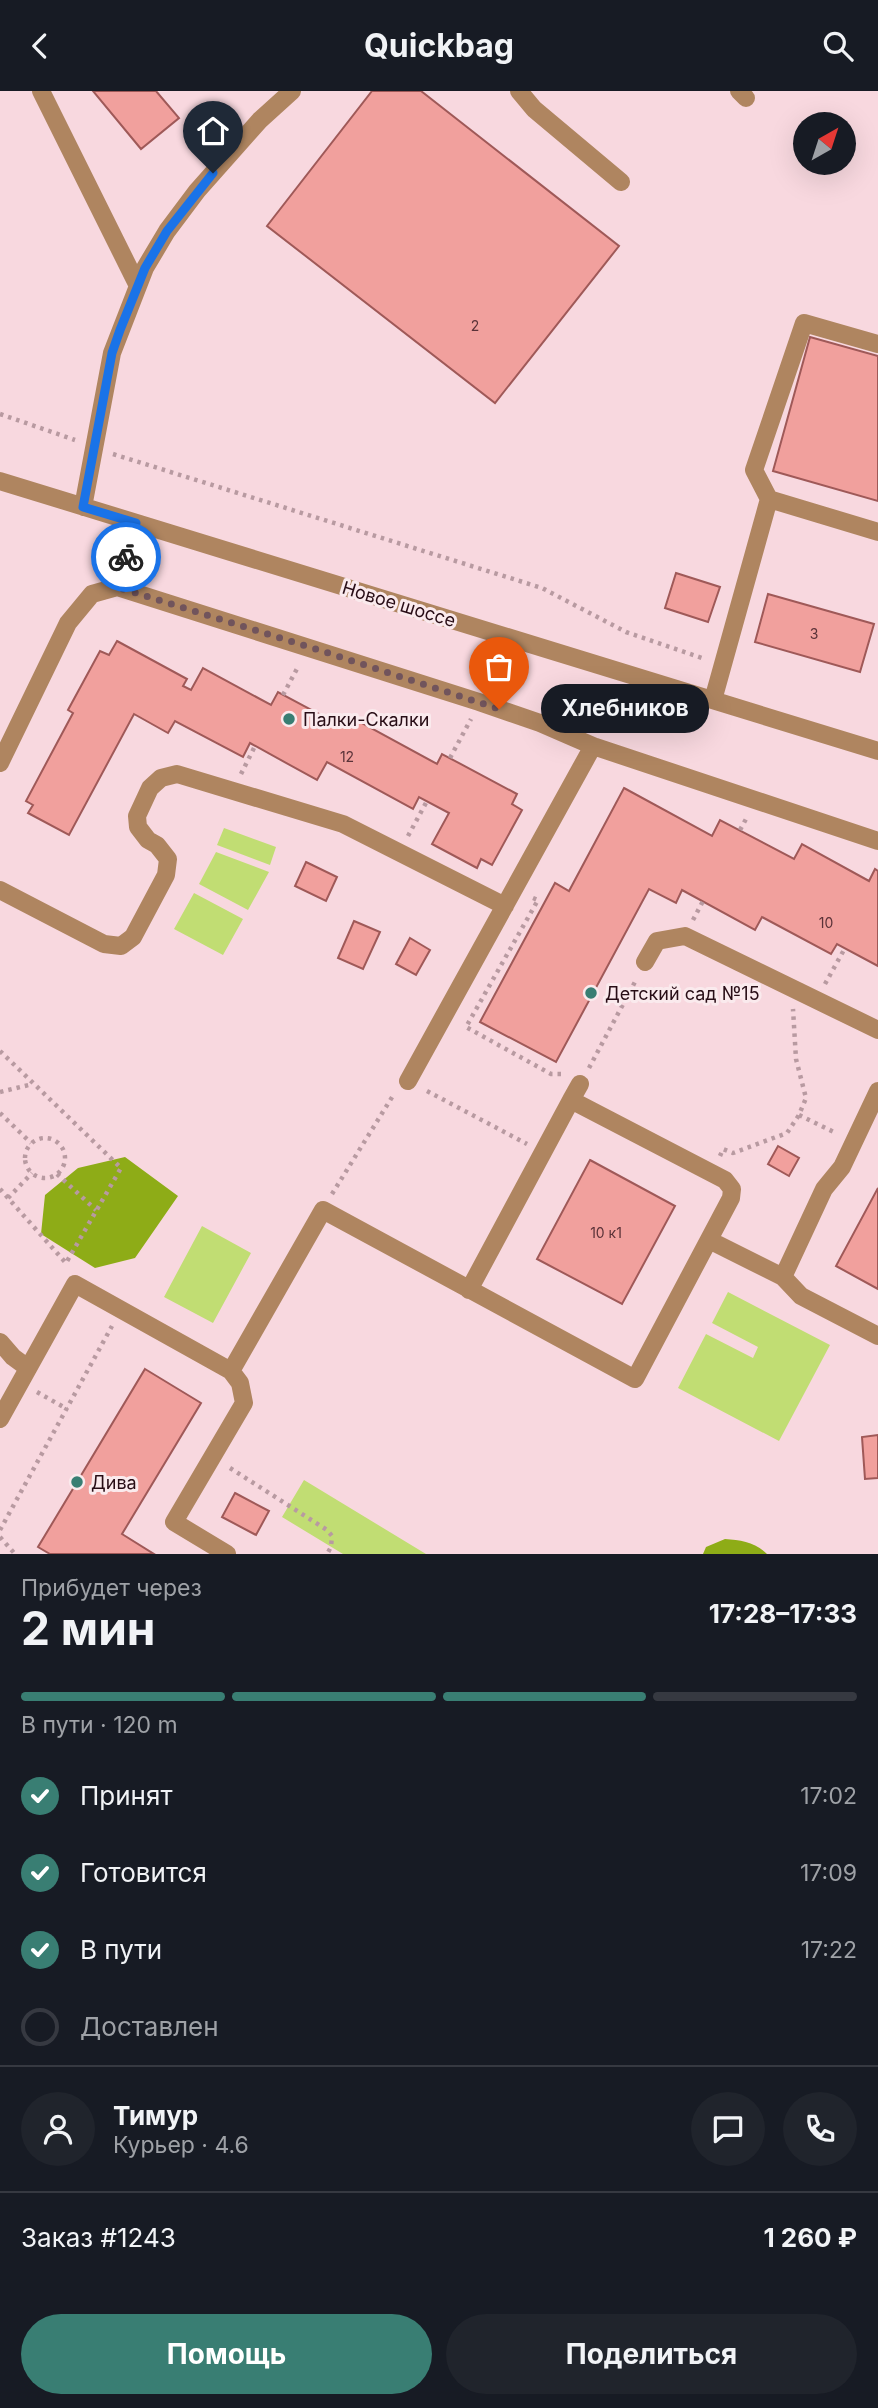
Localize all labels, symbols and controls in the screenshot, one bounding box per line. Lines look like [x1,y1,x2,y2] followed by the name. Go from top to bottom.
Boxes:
[364,26,514,65] text: Quickbag
[21,27,59,65] icon: back
[819,27,857,65] icon: search
[183,101,243,173] pin
[194,112,232,150] icon: home
[793,112,856,175] north arrow
[793,112,856,175] map controls
[471,317,479,334] house number: 2
[91,522,161,592] courier
[107,538,145,576] icon: bike
[340,577,458,631] street label: Новое шоссе
[810,625,818,642] house number: 3
[469,637,529,709] pin
[480,648,518,686] icon: bag
[541,685,709,733] callout: Хлебников
[561,694,689,722] text: Хлебников
[303,709,429,730] place label: Палки-Скалки
[281,711,297,727] marker: Палки-Скалки
[340,748,354,765] house number: 12
[819,914,833,931] house number: 10
[605,983,760,1004] place label: Детский сад №15
[583,985,599,1001] marker: Детский сад №15
[590,1224,622,1241] house number: 10 к1
[91,1472,137,1493] place label: Дива
[69,1474,85,1490] marker: Дива
[21,1574,202,1602] text: Прибудет через
[709,1598,857,1629] text: 17:28–17:33
[21,1600,156,1656] text: 2 мин
[21,1711,178,1739] text: В пути · 120 m
[21,1777,59,1815] icon: check
[80,1780,173,1811] text: Принят
[800,1782,857,1810] text: 17:02
[21,1854,59,1892] icon: check
[80,1857,207,1888] text: Готовится
[800,1859,857,1887] text: 17:09
[21,1931,59,1969] icon: check
[80,1934,162,1965] text: В пути
[801,1936,857,1964] text: 17:22
[80,2011,219,2042] text: Доставлен
[21,2092,95,2166] button: person
[691,2092,765,2166] button: chat
[783,2092,857,2166] button: phone
[113,2100,198,2131] text: Тимур
[113,2131,249,2159] text: Курьер · 4.6
[21,2222,176,2253] text: Заказ #1243
[763,2222,857,2253] text: 1 260 ₽
[21,2314,432,2394] button: Помощь
[446,2314,857,2394] button: Поделиться

